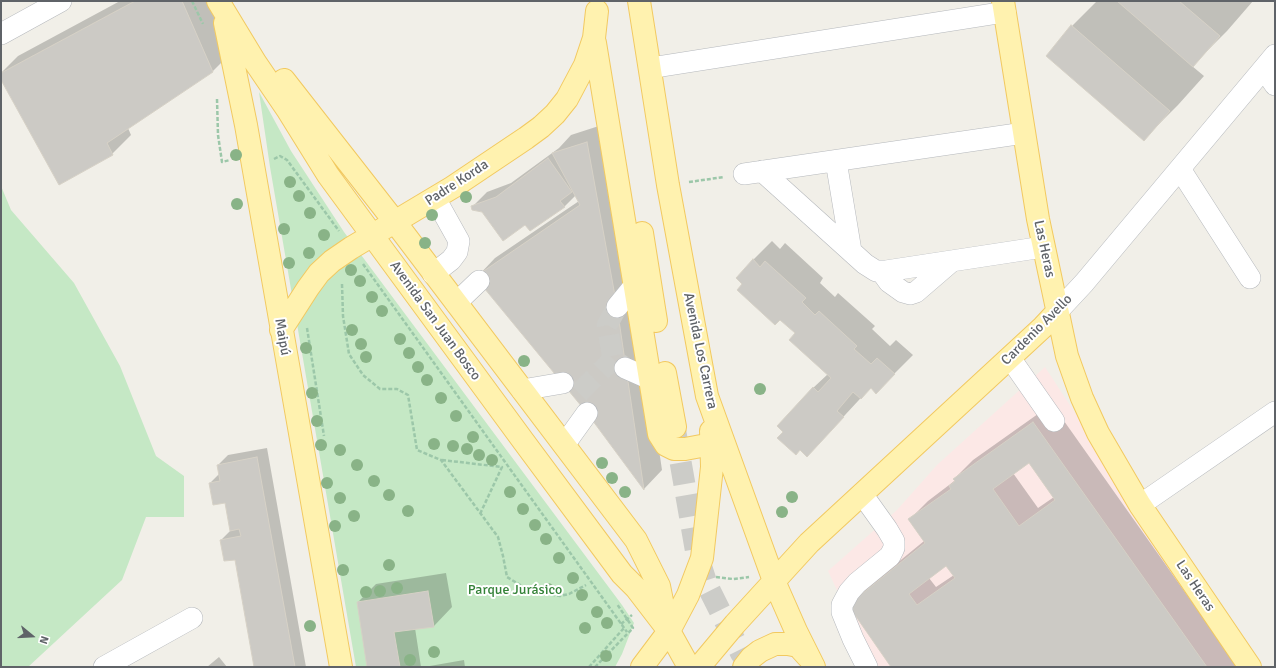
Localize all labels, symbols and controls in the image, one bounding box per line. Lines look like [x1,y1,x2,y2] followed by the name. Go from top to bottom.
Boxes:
[422,156,492,210] street label: Padre Korda
[1030,219,1058,279] street label: Las Heras
[386,258,484,384] street label: Avenida San Juan Bosco
[679,291,721,411] street label: Avenida Los Carrera
[998,291,1076,369] street label: Cardenio Avello
[270,317,294,357] street label: Maipú
[1172,557,1218,615] street label: Las Heras
[468,582,562,598] park label: Parque Jurásico
[12,616,52,656] north arrow
[37,634,51,646] text: N

